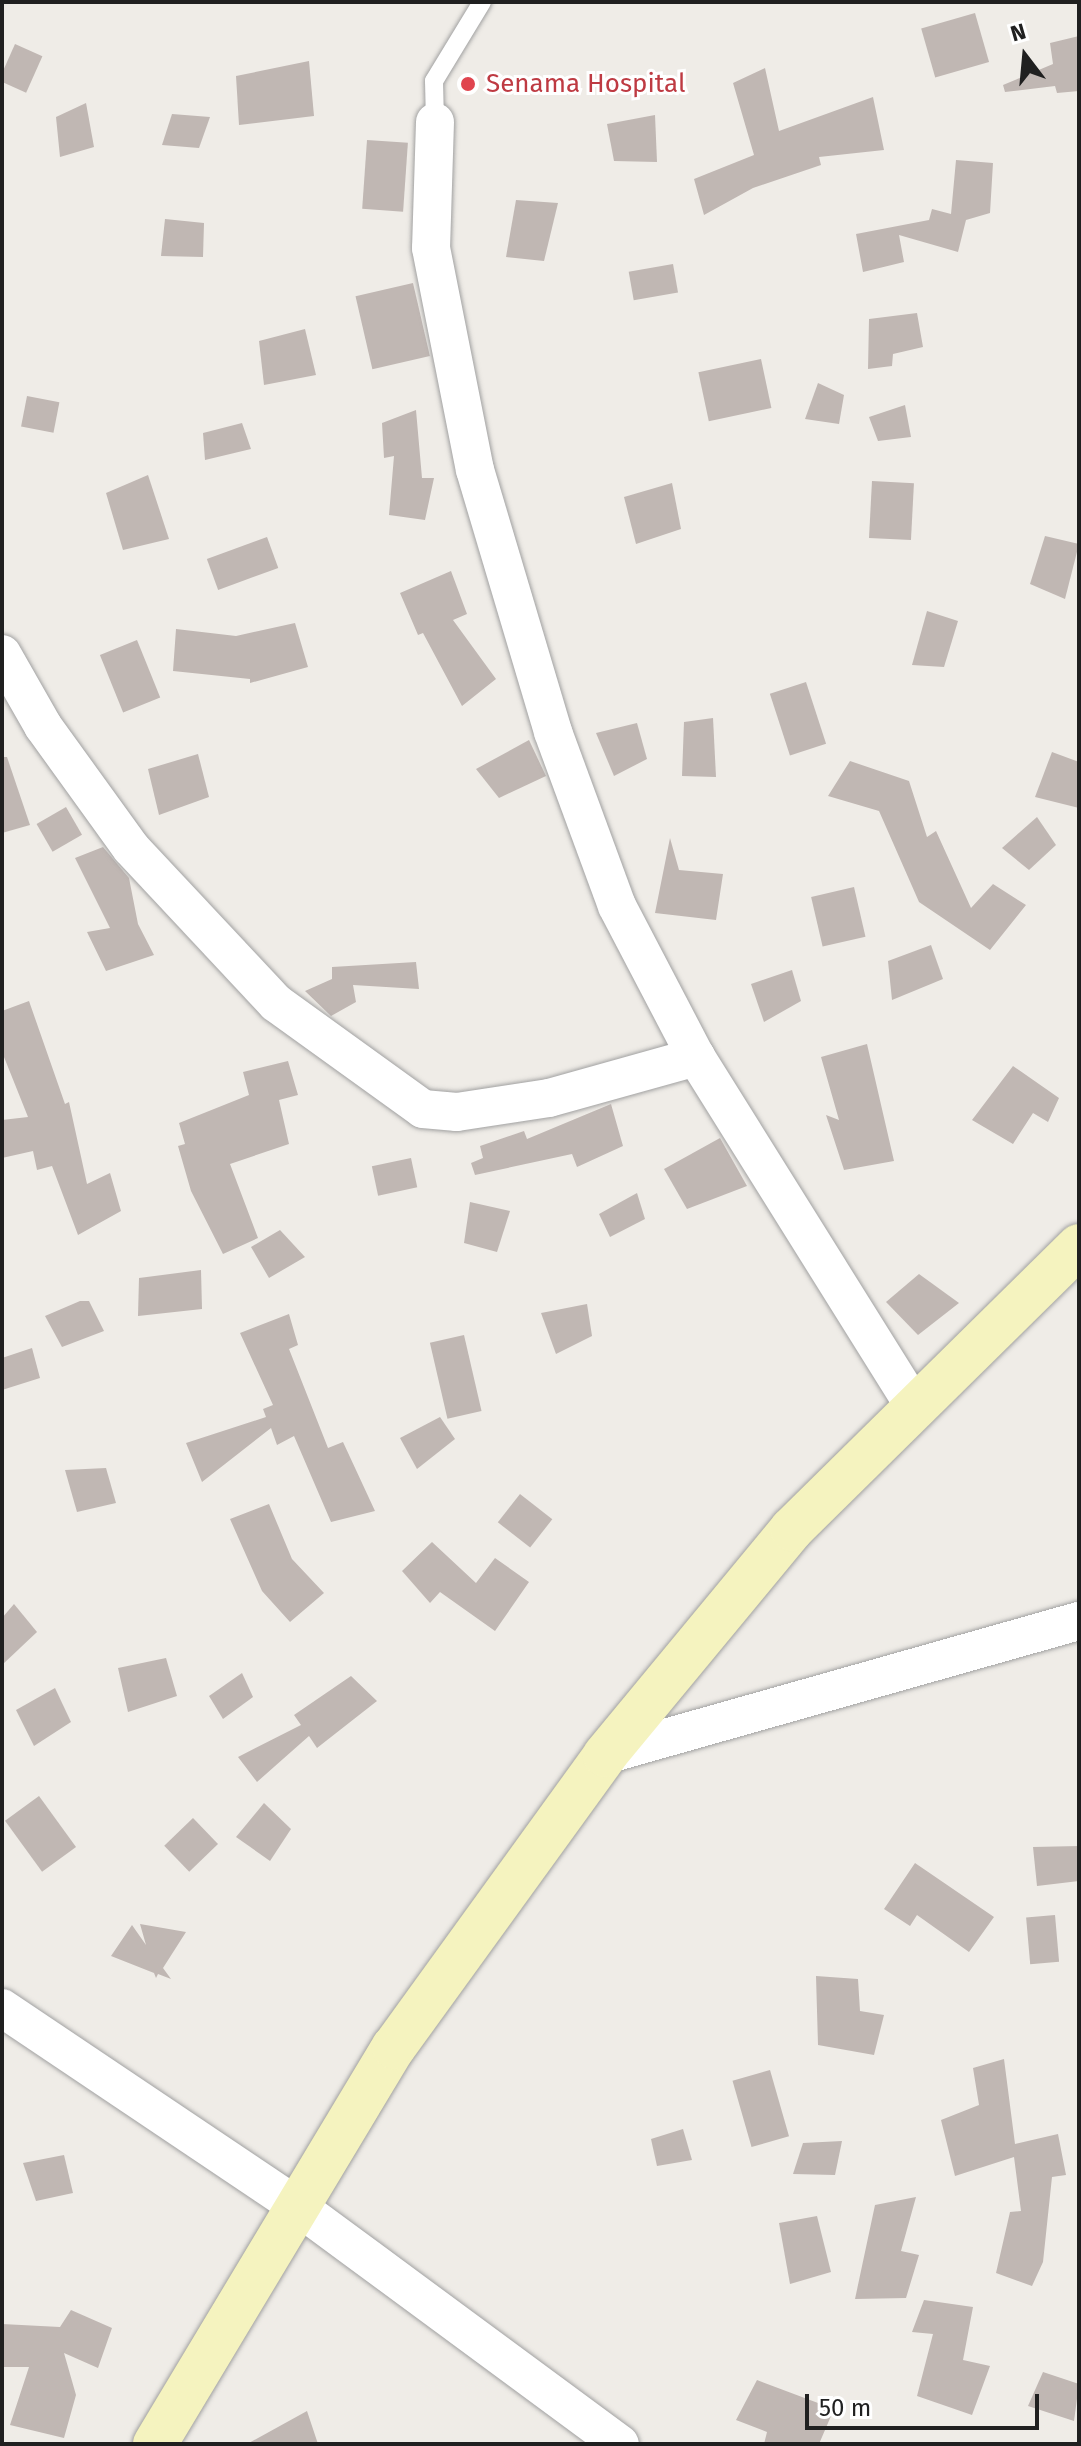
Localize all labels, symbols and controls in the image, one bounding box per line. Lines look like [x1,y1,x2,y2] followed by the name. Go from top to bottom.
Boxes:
[985,16,1065,96] north arrow
[1008,17,1029,47] text: N
[486,68,686,100] place label: Senama Hospital
[457,73,479,95] marker: Senama Hospital
[809,2378,1043,2428] scale bar
[819,2394,871,2422] text: 50 m

